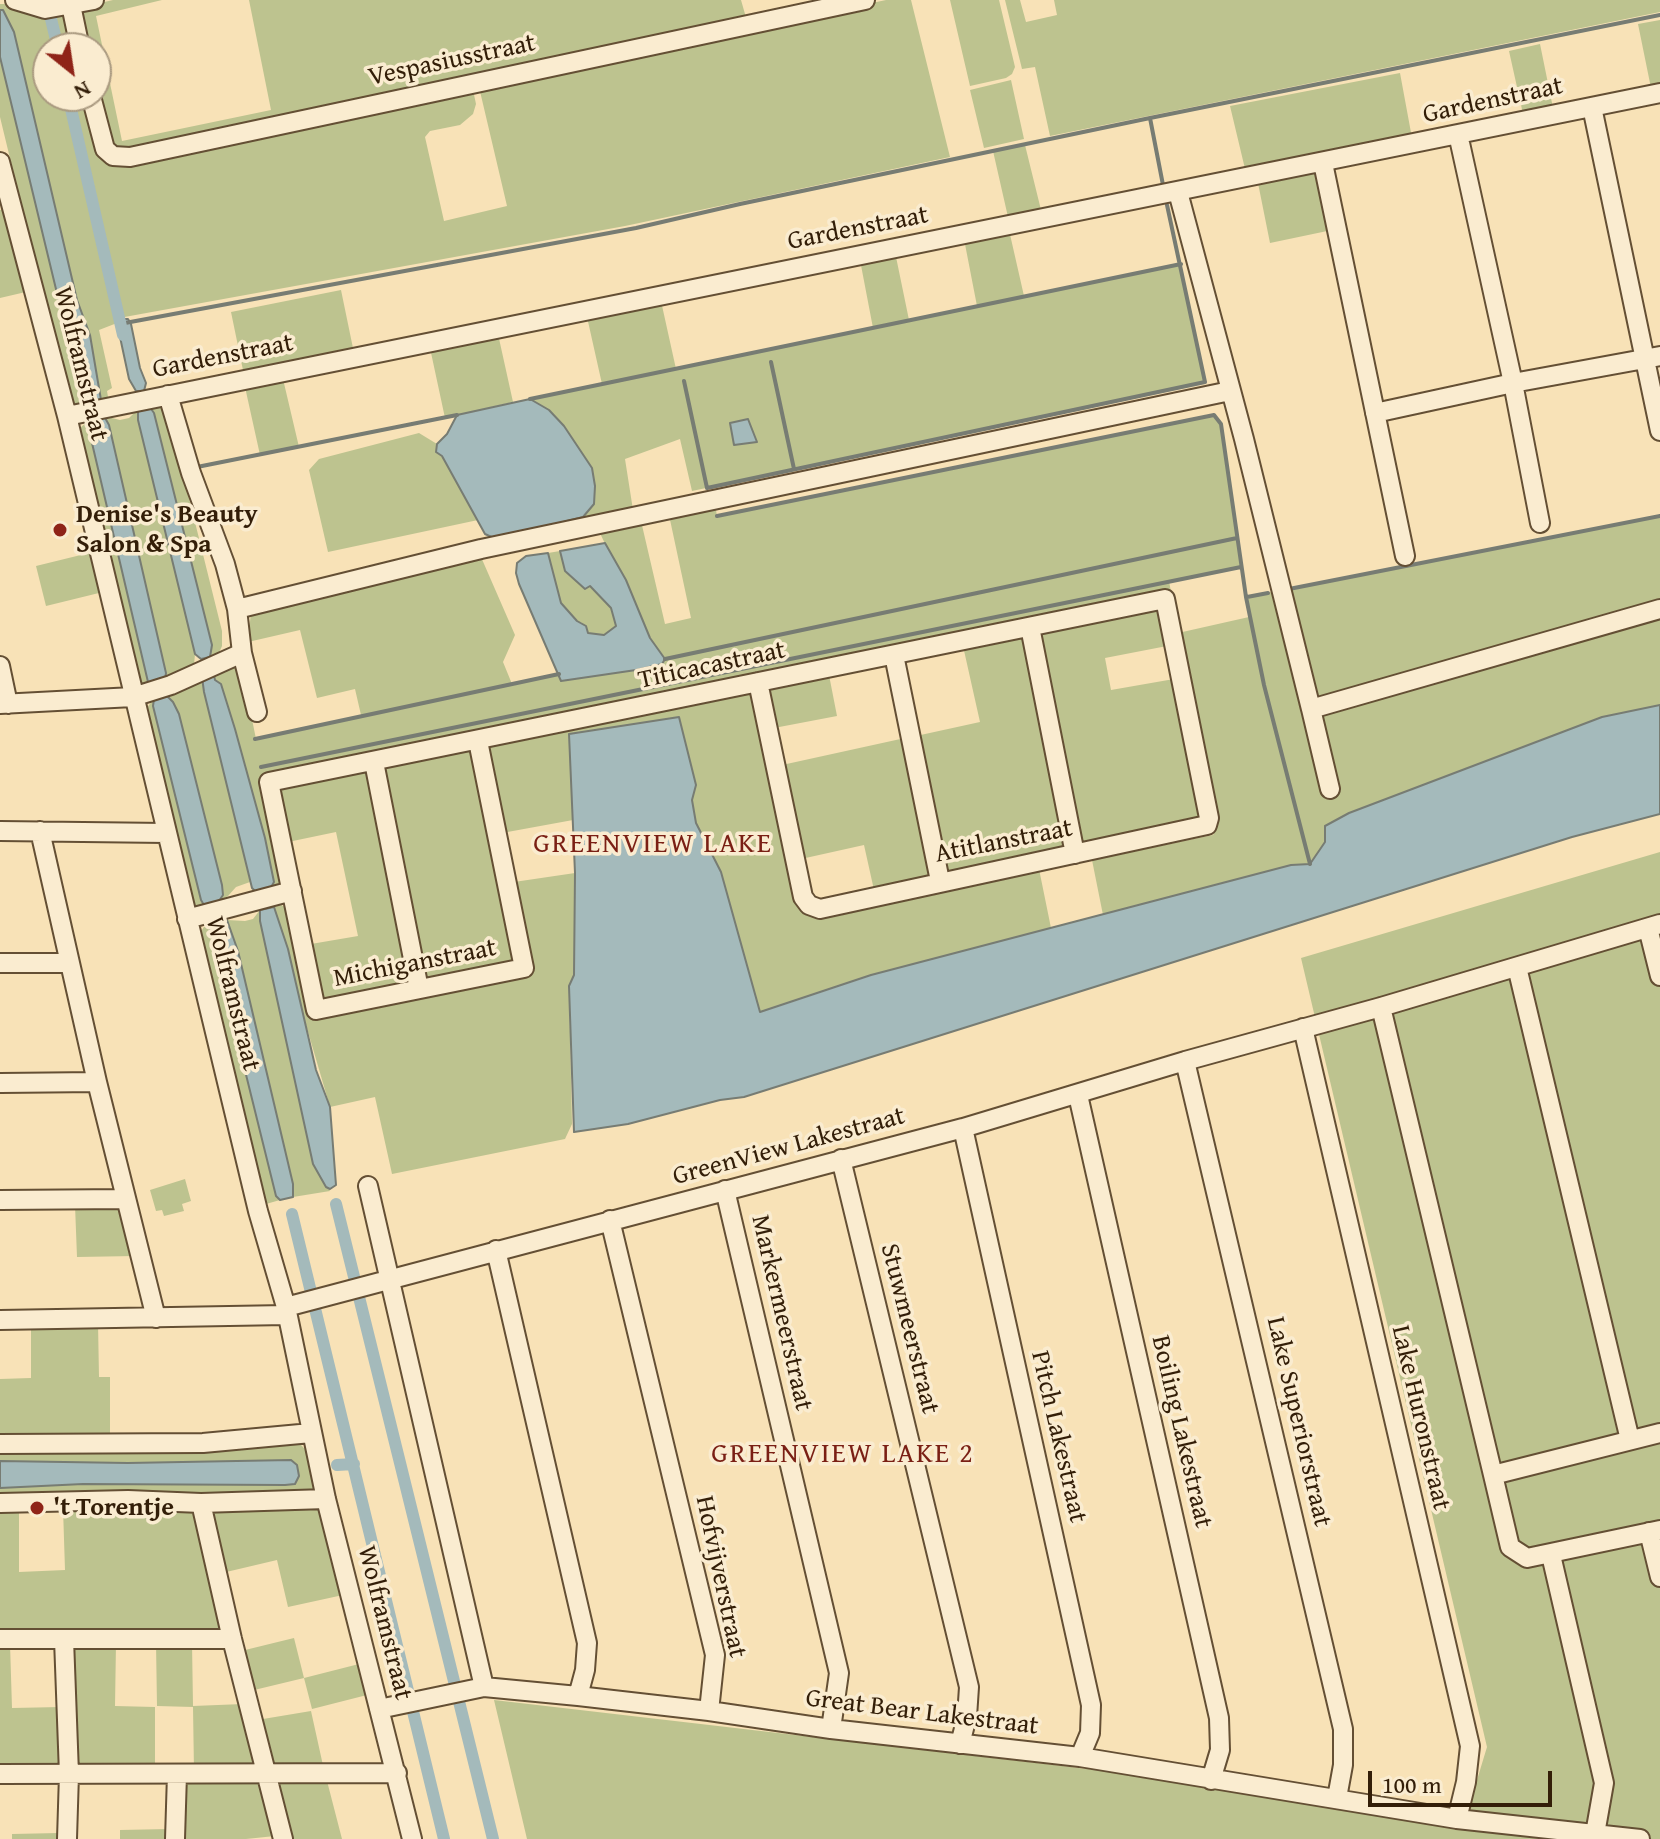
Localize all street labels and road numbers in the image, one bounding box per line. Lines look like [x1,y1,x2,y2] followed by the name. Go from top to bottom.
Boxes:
[366,28,538,94] street label: Vespasiusstraat
[1420,71,1566,131] street label: Gardenstraat
[785,200,931,258] street label: Gardenstraat
[46,284,114,444] street label: Wolframstraat
[150,328,296,386] street label: Gardenstraat
[636,635,788,697] street label: Titicacastraat
[933,813,1075,871] street label: Atitlanstraat
[198,914,266,1074] street label: Wolframstraat
[331,933,499,995] street label: Michiganstraat
[670,1101,908,1193] street label: GreenView Lakestraat
[743,1212,819,1414] street label: Markermeerstraat
[873,1241,945,1417] street label: Stuwmeerstraat
[1259,1314,1337,1530] street label: Lake Superiorstraat
[1384,1323,1456,1513] street label: Lake Huronstraat
[1144,1333,1218,1531] street label: Boiling Lakestraat
[1023,1348,1093,1526] street label: Pitch Lakestraat
[688,1493,752,1661] street label: Hofvijverstraat
[350,1543,418,1703] street label: Wolframstraat
[804,1683,1040,1743] street label: Great Bear Lakestraat

